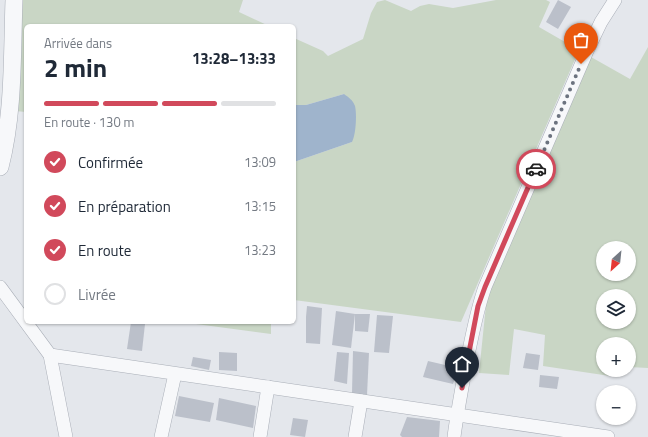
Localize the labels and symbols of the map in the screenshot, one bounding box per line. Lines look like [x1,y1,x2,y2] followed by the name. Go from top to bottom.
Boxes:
[564,23,598,64] pin
[516,149,556,189] courier
[596,241,636,281] north arrow
[445,347,479,388] pin

